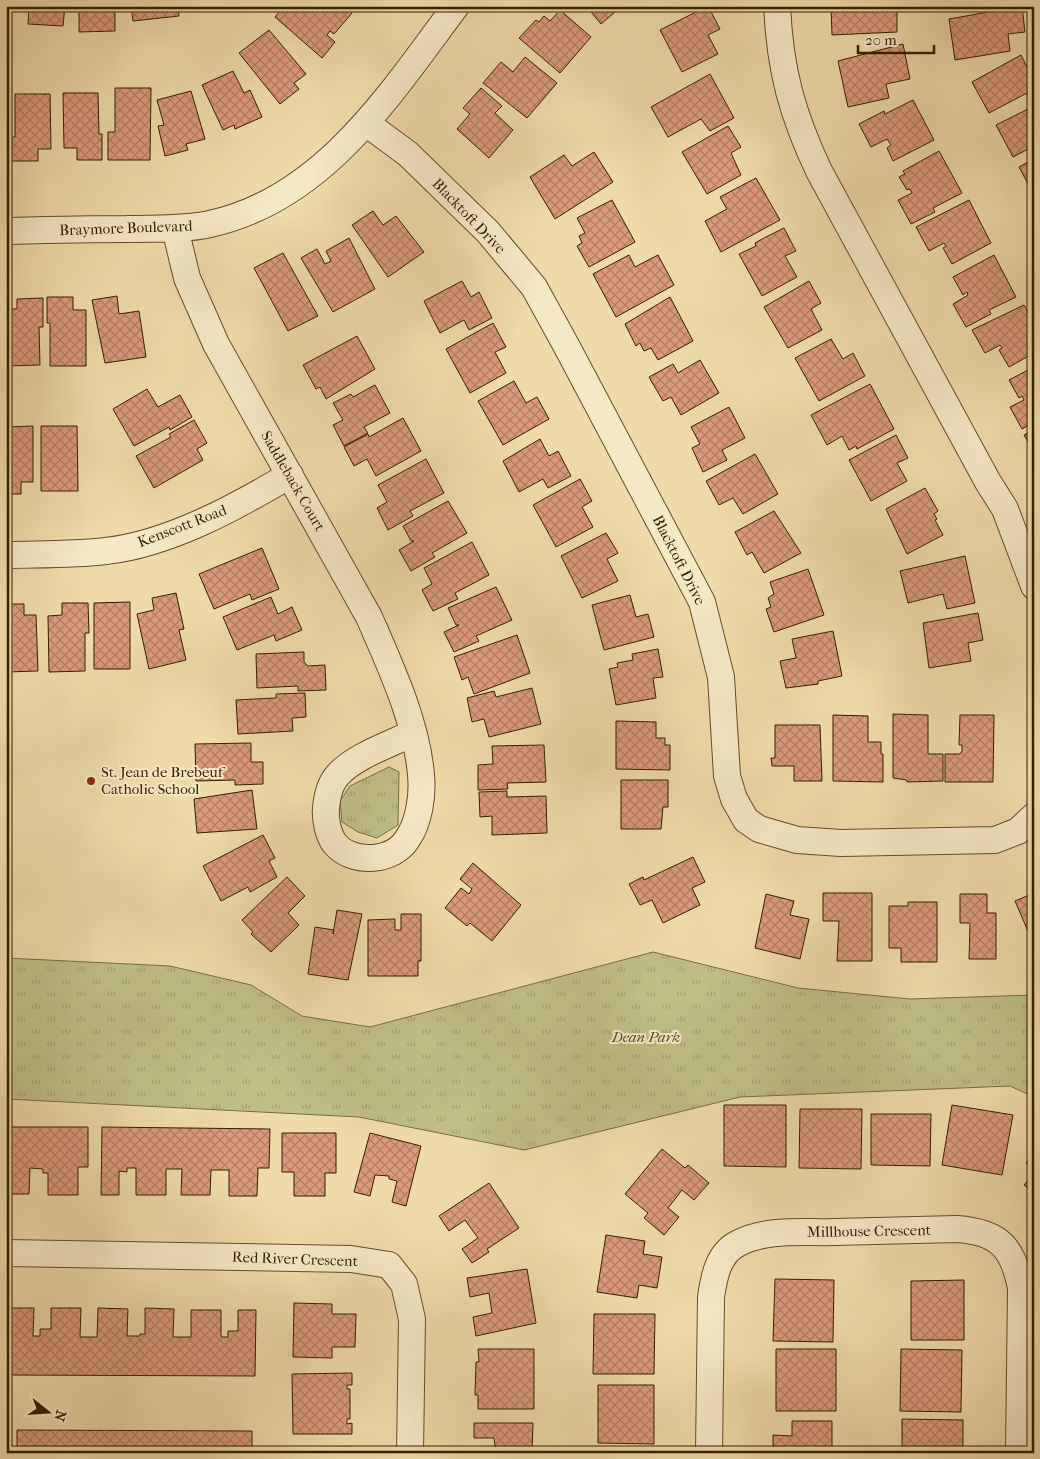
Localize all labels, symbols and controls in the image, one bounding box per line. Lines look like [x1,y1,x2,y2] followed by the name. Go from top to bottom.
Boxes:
[858,22,934,54] scale bar
[865,31,897,49] text: 20 m
[428,174,510,258] street label: Blacktoft Drive
[59,217,194,239] street label: Braymore Boulevard
[257,428,329,535] street label: Saddleback Court
[135,500,230,551] street label: Kenscott Road
[649,512,710,608] street label: Blacktoft Drive
[101,763,226,798] place label: St. Jean de Brebeuf Catholic School
[85,775,97,787] marker: St. Jean de Brebeuf Catholic School
[611,1028,680,1046] park label: Dean Park
[807,1221,932,1241] street label: Millhouse Crescent
[232,1248,359,1270] street label: Red River Crescent
[22,1386,72,1436] north arrow
[50,1408,70,1424] text: N

